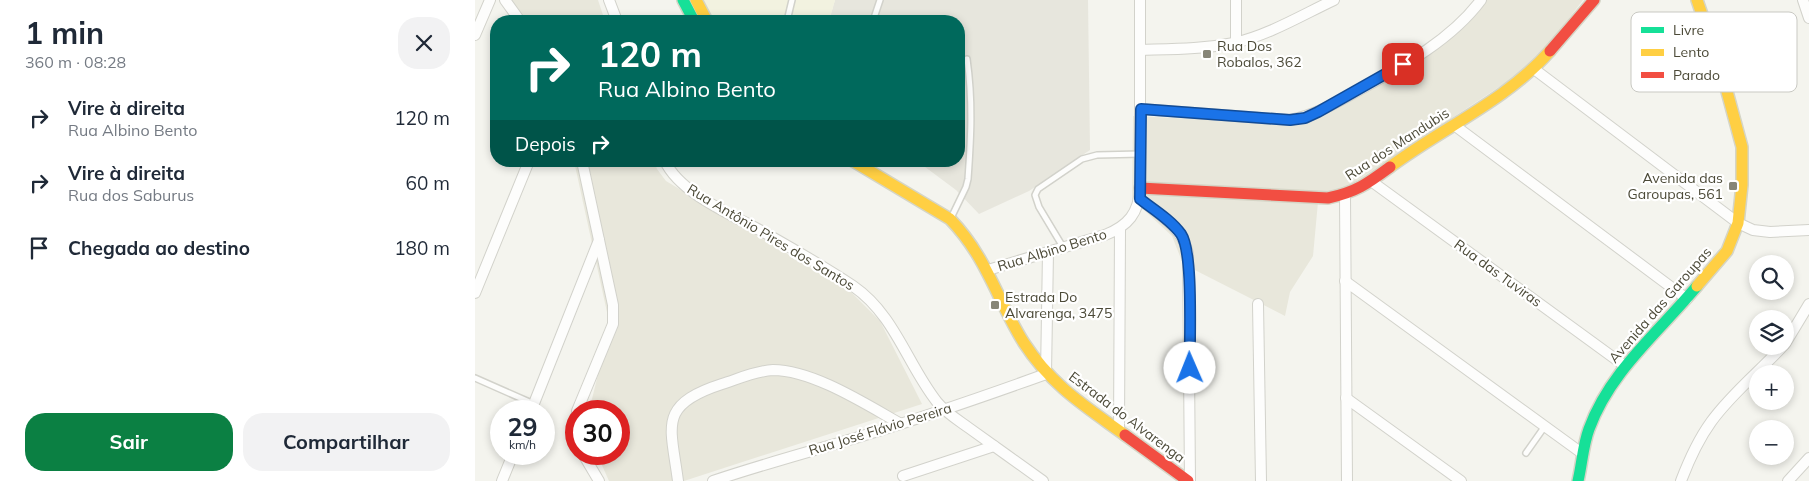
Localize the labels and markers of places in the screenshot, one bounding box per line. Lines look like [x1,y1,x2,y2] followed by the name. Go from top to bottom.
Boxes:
[1217,37,1302,71] place label: Rua Dos Robalos, 362
[1382,43,1424,85] pin
[1201,48,1213,60] marker: Rua Dos Robalos, 362
[1628,169,1723,203] place label: Avenida das Garoupas, 561
[1727,180,1739,192] marker: Avenida das Garoupas, 561
[1005,288,1112,322] place label: Estrada Do Alvarenga, 3475
[989,299,1001,311] marker: Estrada Do Alvarenga, 3475

